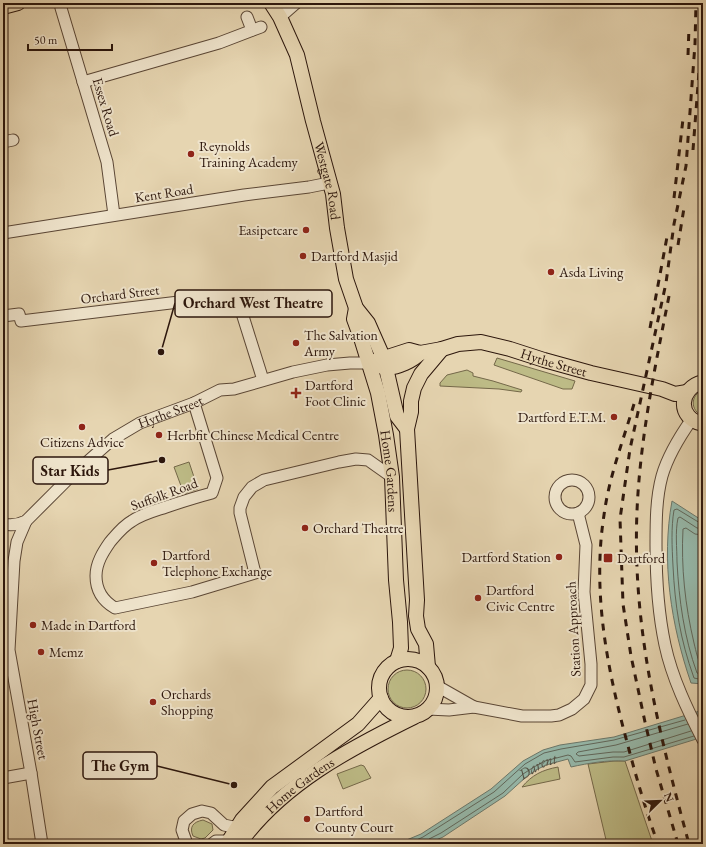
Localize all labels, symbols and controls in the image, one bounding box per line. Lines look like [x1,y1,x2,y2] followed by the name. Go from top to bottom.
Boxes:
[28,26,112,52] scale bar
[34,32,58,48] text: 50 m
[89,76,124,139] street label: Essex Road
[199,137,298,171] place label: Reynolds Training Academy
[310,140,345,222] street label: Westgate Road
[186,149,196,159] marker: Reynolds Training Academy
[134,179,195,206] street label: Kent Road
[239,221,299,239] place label: Easipetcare
[301,225,311,235] marker: Easipetcare
[311,247,399,265] place label: Dartford Masjid
[298,251,308,261] marker: Dartford Masjid
[558,263,624,281] place label: Asda Living
[546,267,556,277] marker: Asda Living
[80,280,161,308] street label: Orchard Street
[175,290,332,317] callout: Orchard West Theatre
[183,293,323,312] text: Orchard West Theatre
[303,326,379,360] place label: The Salvation Army
[291,338,301,348] marker: The Salvation Army
[518,344,590,381] street label: Hythe Street
[305,376,366,410] place label: Dartford Foot Clinic
[290,387,302,399] marker: Dartford Foot Clinic
[135,391,206,432] street label: Hythe Street
[518,408,606,426] place label: Dartford E.T.M.
[609,412,619,422] marker: Dartford E.T.M.
[77,422,87,432] marker: Citizens Advice
[167,426,340,444] place label: Herbfit Chinese Medical Centre
[376,429,402,513] street label: Home Gardens
[154,430,164,440] marker: Herbfit Chinese Medical Centre
[40,433,124,451] place label: Citizens Advice
[33,457,108,484] callout: Star Kids
[41,461,99,480] text: Star Kids
[128,473,201,514] street label: Suffolk Road
[313,519,404,537] place label: Orchard Theatre
[300,523,310,533] marker: Orchard Theatre
[162,546,273,580] place label: Dartford Telephone Exchange
[462,548,552,566] place label: Dartford Station
[617,549,666,567] place label: Dartford
[554,552,564,562] marker: Dartford Station
[602,552,614,564] marker: Dartford
[149,558,159,568] marker: Dartford Telephone Exchange
[486,581,555,615] place label: Dartford Civic Centre
[562,581,584,677] street label: Station Approach
[473,593,483,603] marker: Dartford Civic Centre
[41,616,137,634] place label: Made in Dartford
[28,620,38,630] marker: Made in Dartford
[49,643,84,661] place label: Memz
[36,647,46,657] marker: Memz
[161,685,214,719] place label: Orchards Shopping
[23,697,53,762] street label: High Street
[148,697,158,707] marker: Orchards Shopping
[513,748,559,784] water label: Darent
[83,752,157,779] callout: The Gym
[261,753,338,817] street label: Home Gardens
[91,756,149,775] text: The Gym
[640,781,680,821] north arrow
[661,790,677,804] text: N
[315,802,394,836] place label: Dartford County Court
[302,814,312,824] marker: Dartford County Court

